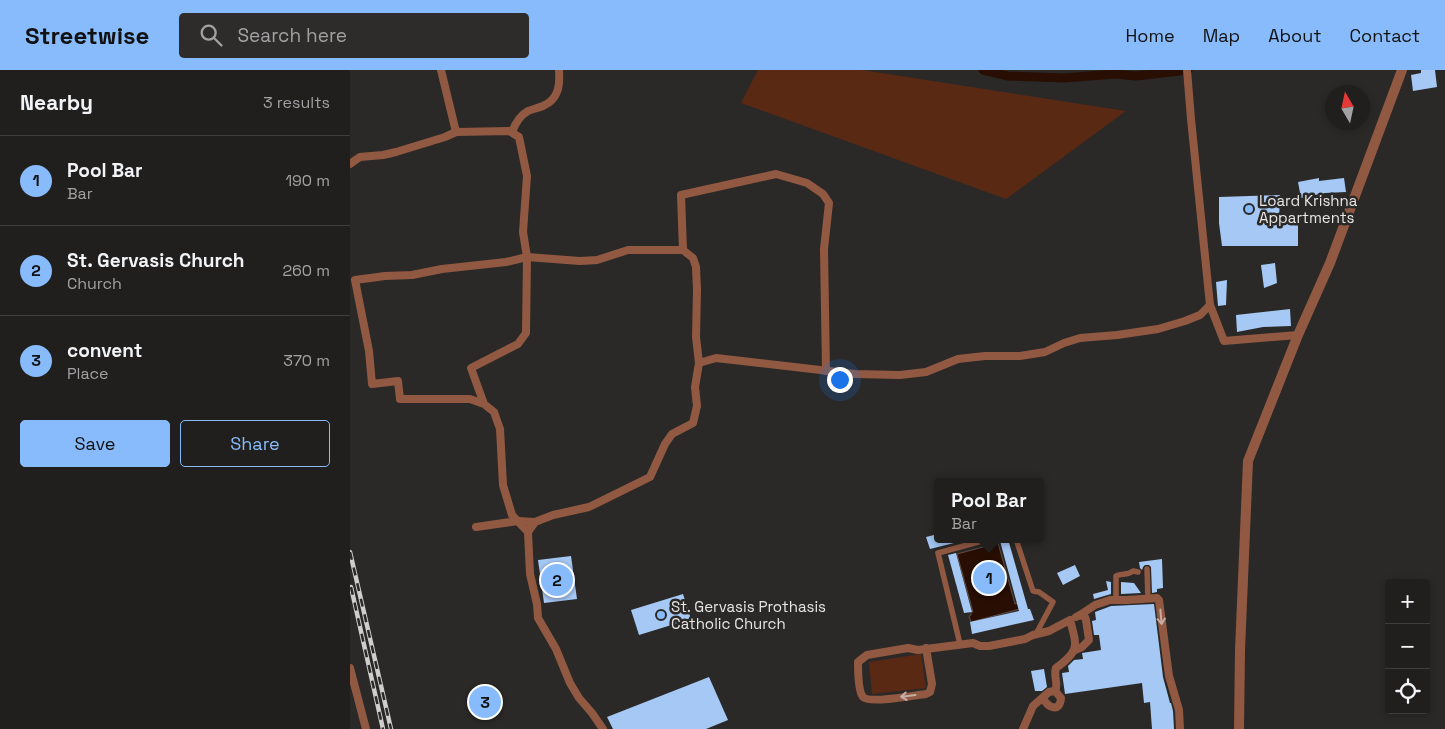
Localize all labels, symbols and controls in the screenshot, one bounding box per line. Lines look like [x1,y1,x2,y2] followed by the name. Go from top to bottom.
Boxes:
[179,13,529,58] search box
[25,20,149,51] text: Streetwise
[197,21,225,49] icon: search
[237,23,347,48] text: Search here
[1126,24,1175,47] text: Home
[1203,24,1240,47] text: Map
[1268,24,1322,47] text: About
[1350,24,1420,47] text: Contact
[1325,85,1370,130] north arrow
[20,89,93,116] text: Nearby
[263,92,330,113] text: 3 results
[67,158,143,183] text: Pool Bar
[32,170,40,191] text: 1
[285,170,330,191] text: 190 m
[67,183,93,204] text: Bar
[1259,191,1358,227] place label: Loard Krishna Appartments
[1243,203,1255,215] marker: Loard Krishna Appartments
[67,248,245,273] text: St. Gervasis Church
[31,260,41,281] text: 2
[282,260,330,281] text: 260 m
[67,273,122,294] text: Church
[67,338,142,363] text: convent
[31,350,41,371] text: 3
[283,350,330,371] text: 370 m
[67,363,109,384] text: Place
[827,367,853,393] your location
[20,420,170,467] button: Save
[180,420,330,467] button: Share
[934,478,1044,543] popup
[951,488,1027,513] text: Pool Bar
[951,513,977,534] text: Bar
[973,559,1005,597] pin: 1
[541,561,573,599] pin: 2
[1385,579,1430,714] map controls
[1385,579,1430,624] button: +
[671,597,826,633] place label: St. Gervasis Prothasis Catholic Church
[655,609,667,621] marker: St. Gervasis Prothasis Catholic Church
[1157,609,1166,625] one-way arrow
[1385,624,1430,669] button: −
[1385,669,1430,714] button: locate
[469,683,501,721] pin: 3
[900,691,916,701] one-way arrow

